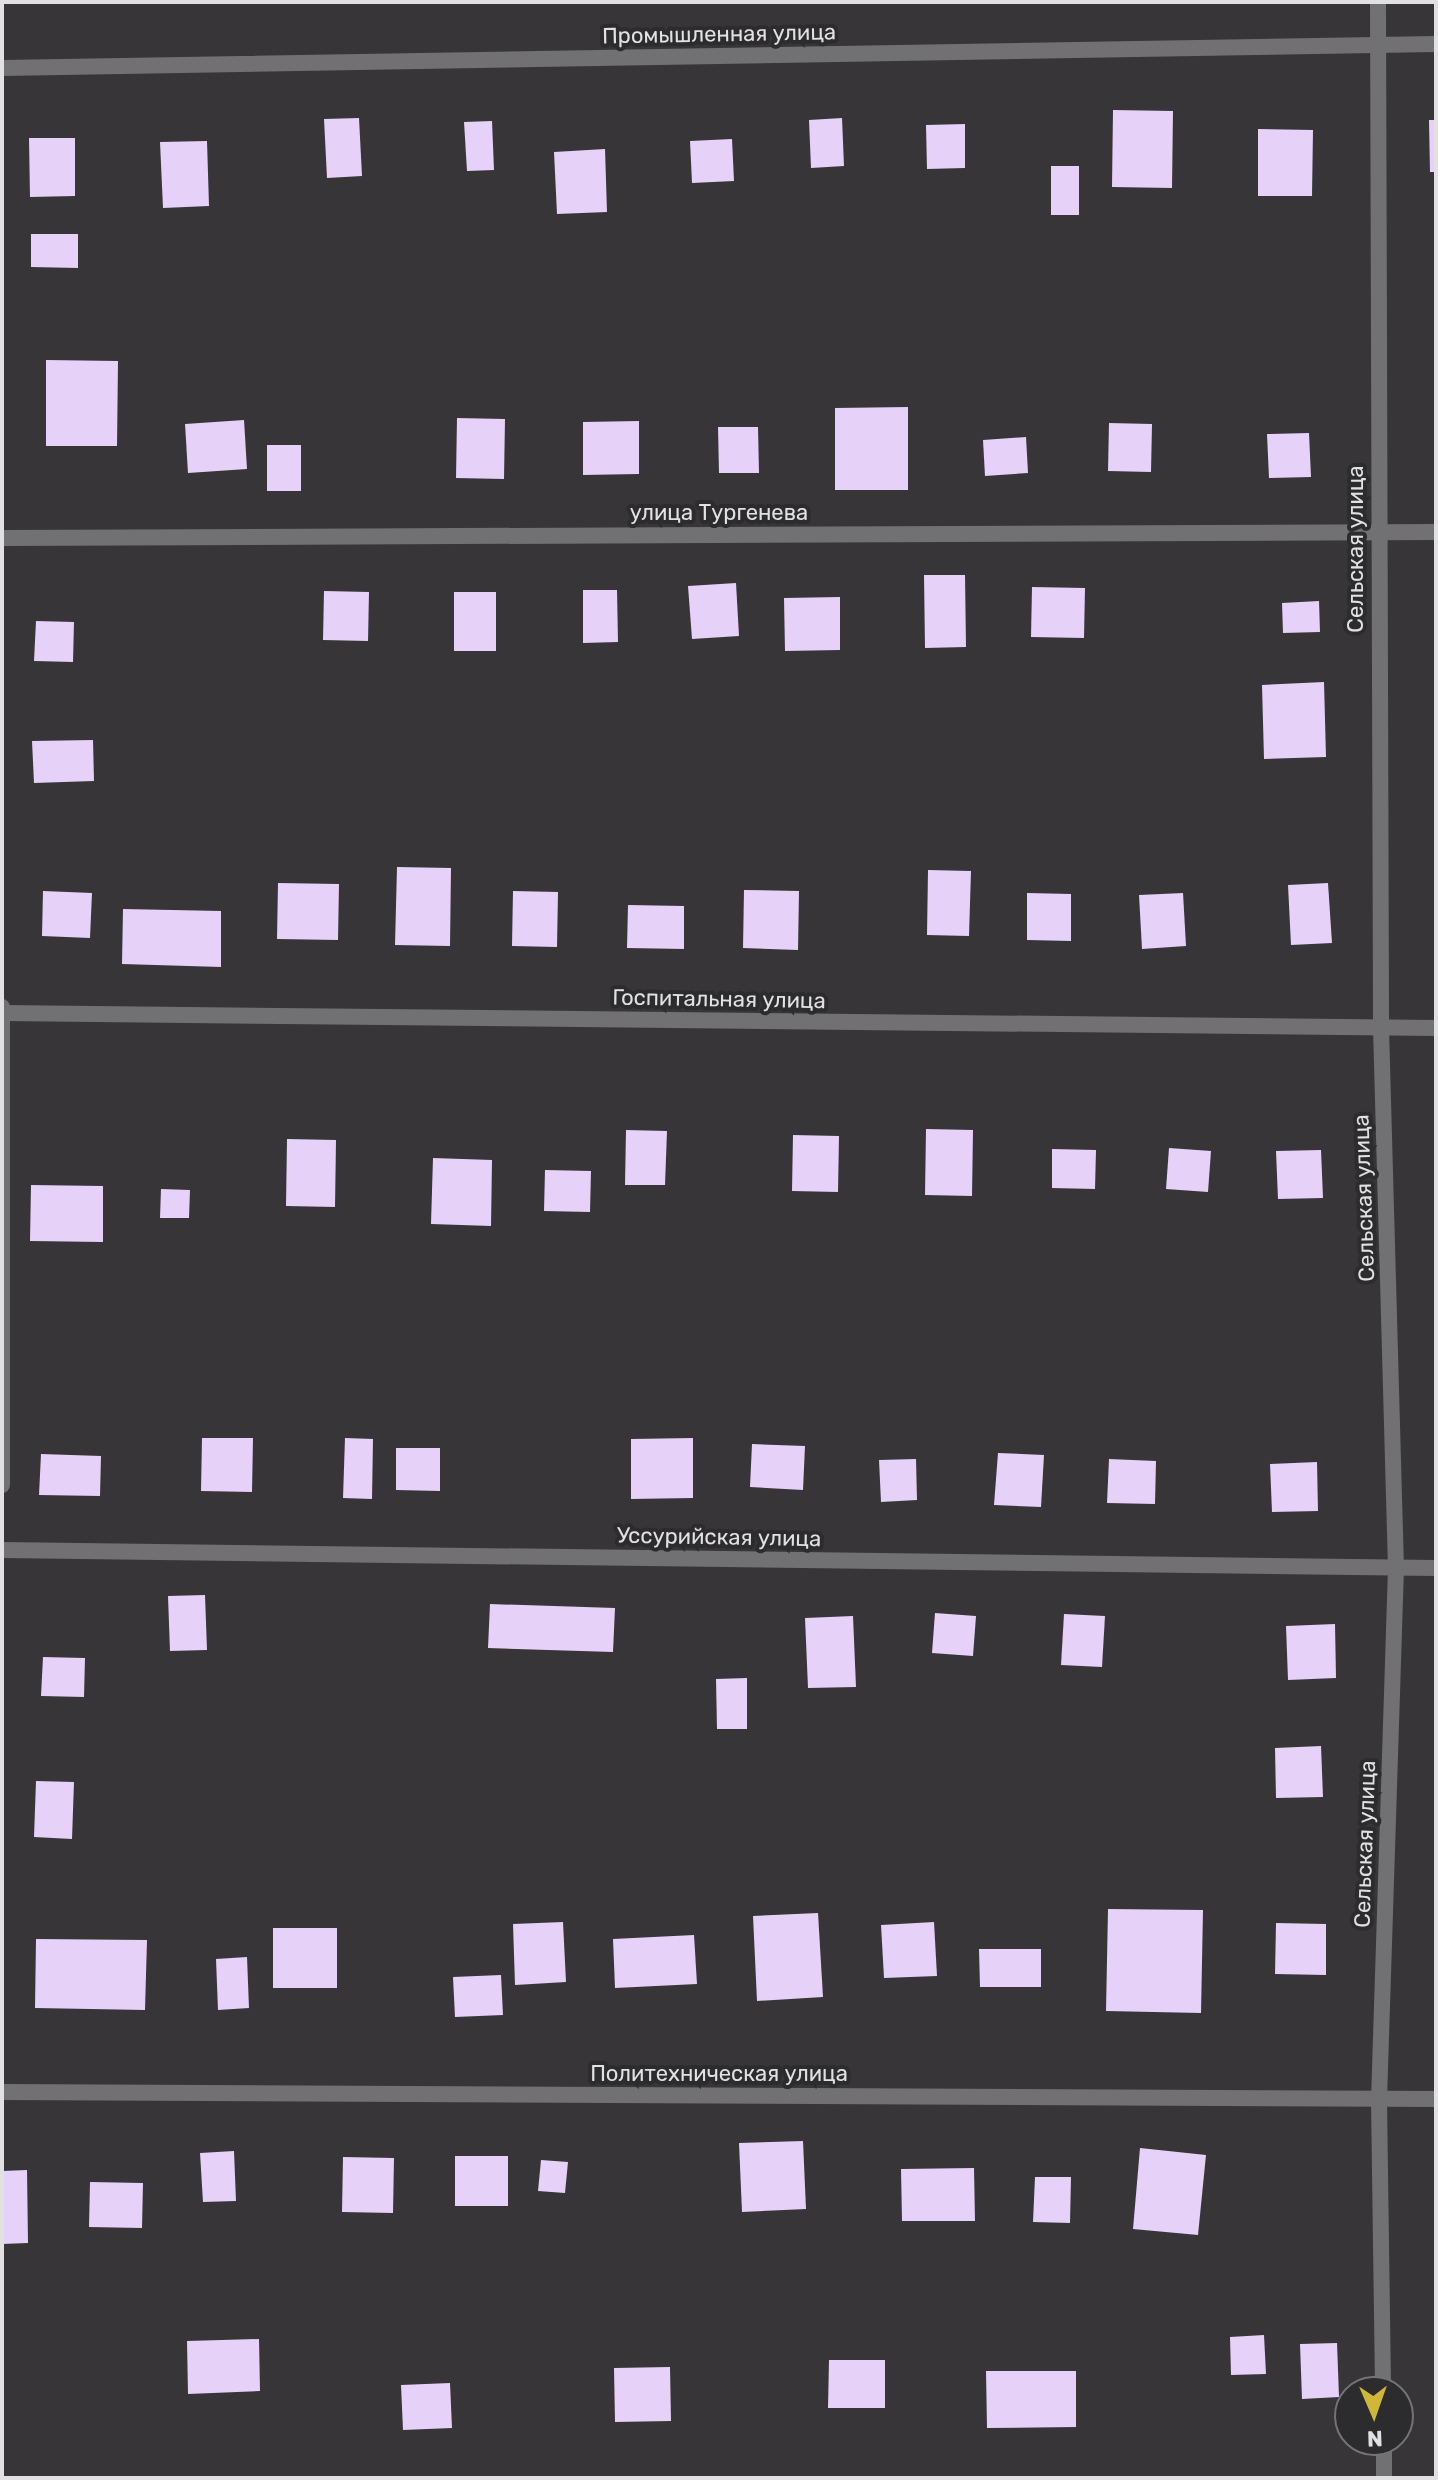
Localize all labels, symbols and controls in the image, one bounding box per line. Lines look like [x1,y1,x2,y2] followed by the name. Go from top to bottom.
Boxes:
[602,19,836,49] street label: Промышленная улица
[1343,465,1369,633] street label: Сельская улица
[630,500,808,526] street label: улица Тургенева
[612,984,826,1014] street label: Госпитальная улица
[1348,1114,1380,1282] street label: Сельская улица
[617,1522,821,1552] street label: Уссурийская улица
[1349,1760,1381,1928] street label: Сельская улица
[590,2061,848,2087] street label: Политехническая улица
[1334,2376,1414,2456] north arrow
[1366,2425,1383,2452] text: N

